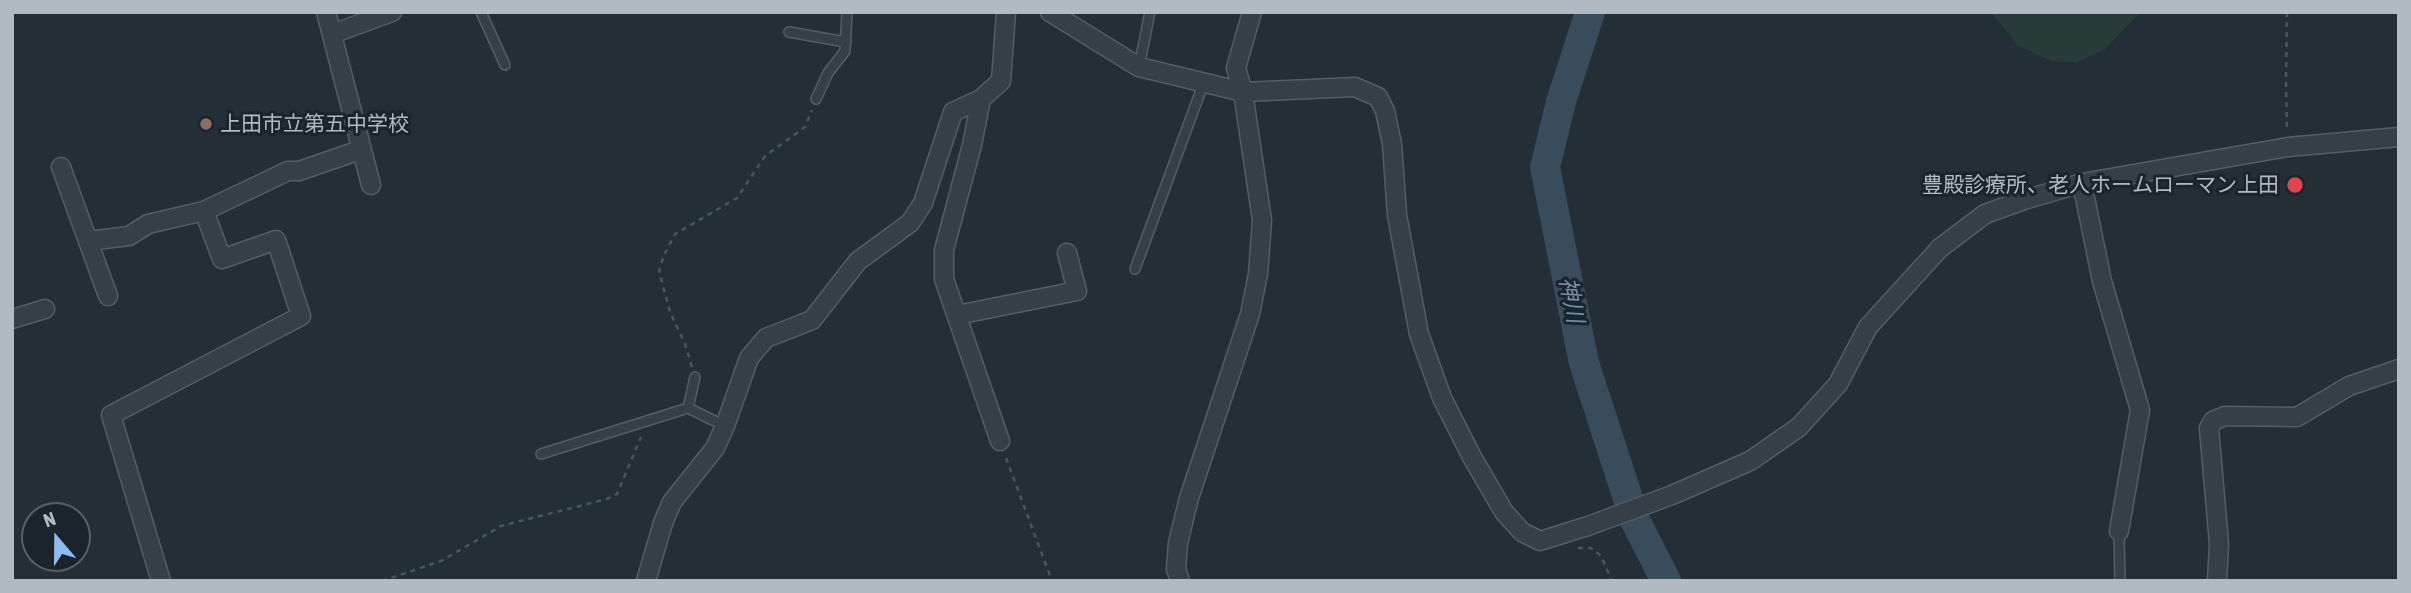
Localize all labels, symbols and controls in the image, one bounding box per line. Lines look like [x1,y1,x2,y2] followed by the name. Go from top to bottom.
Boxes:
[220,111,409,137] place label: 上田市立第五中学校
[198,116,214,132] marker: 上田市立第五中学校
[1922,172,2279,198] place label: 豊殿診療所、老人ホームローマン上田
[2285,175,2305,195] marker: 豊殿診療所、老人ホームローマン上田
[1553,275,1589,325] water label: 神川
[21,502,91,572] north arrow
[40,507,59,531] text: N

